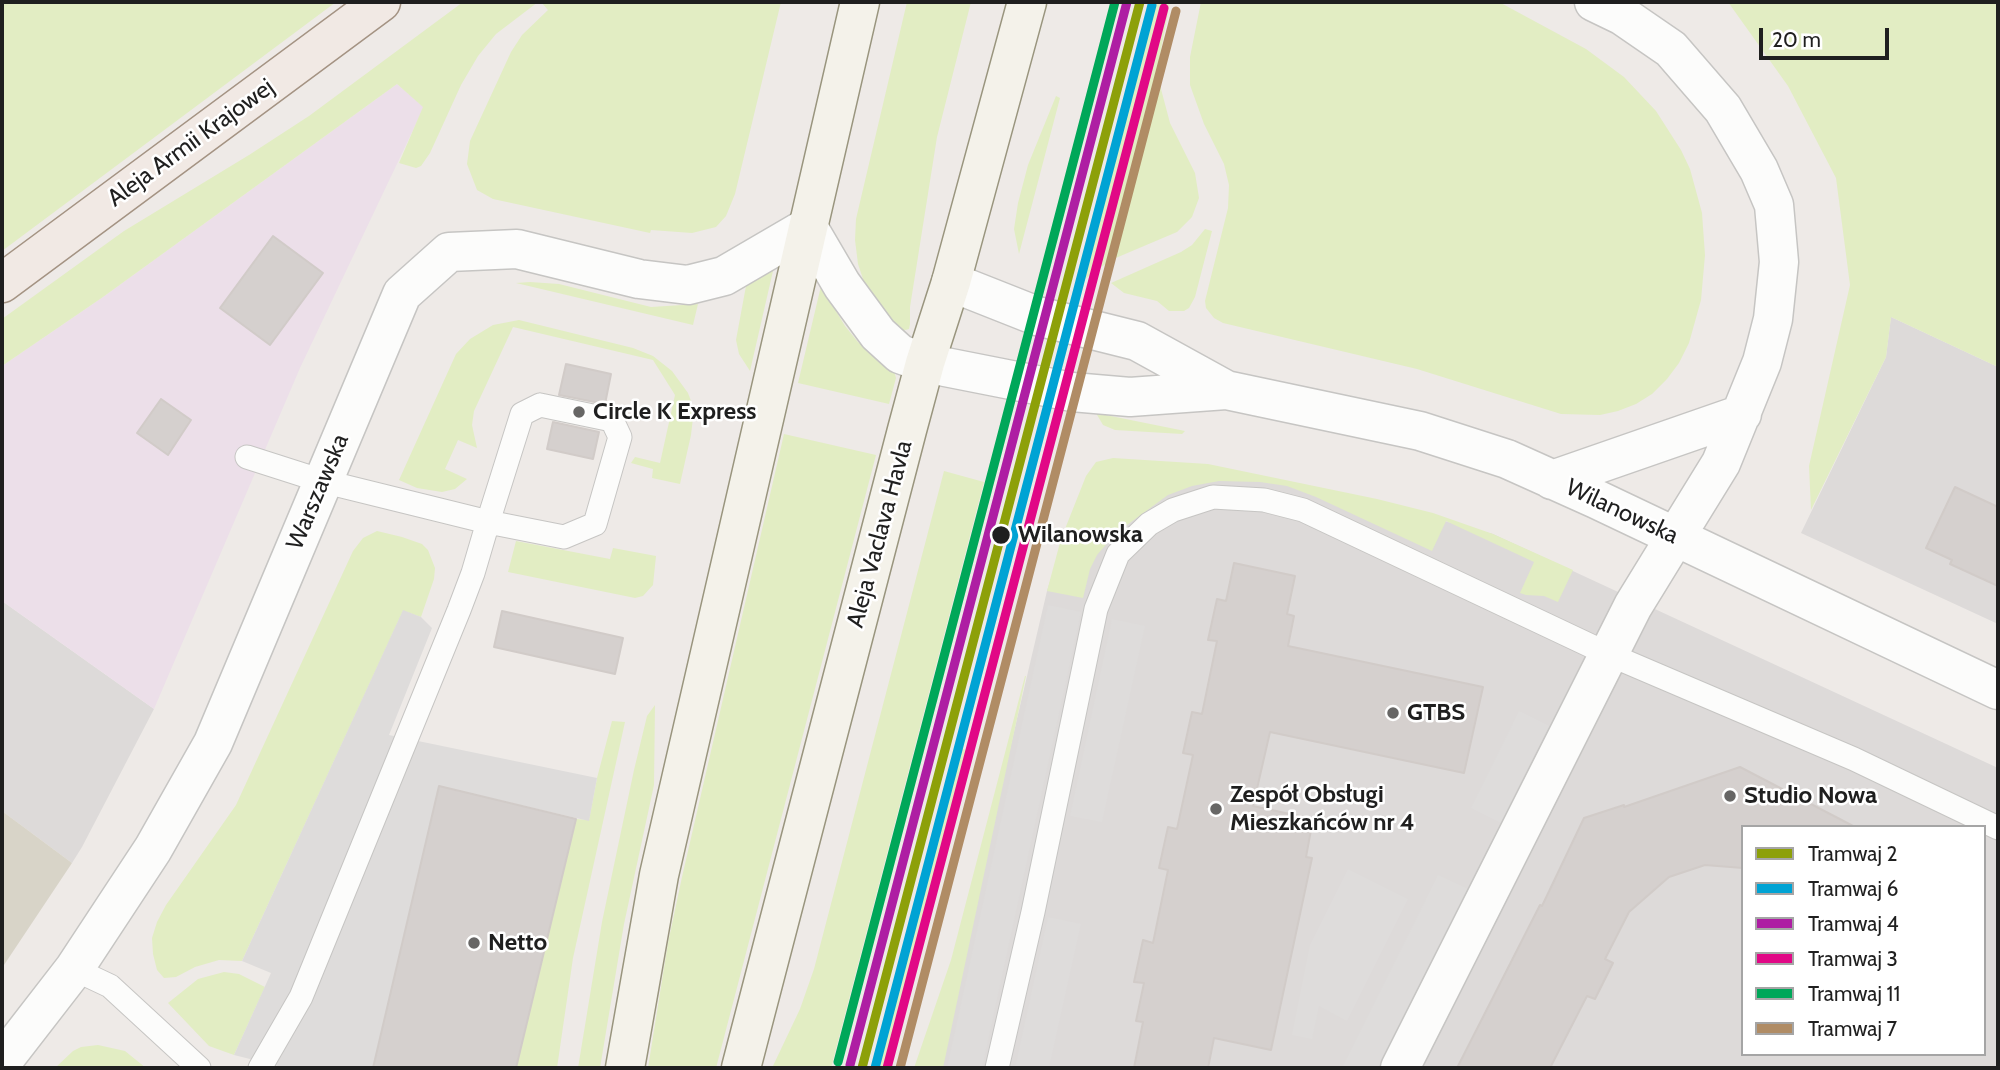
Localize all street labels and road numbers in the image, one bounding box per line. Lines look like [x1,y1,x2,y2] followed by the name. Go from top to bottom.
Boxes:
[102,73,280,213] street label: Aleja Armii Krajowej
[281,430,355,554] street label: Warszawska
[841,437,919,631] street label: Aleja Vaclava Havla
[1561,473,1683,551] street label: Wilanowska

